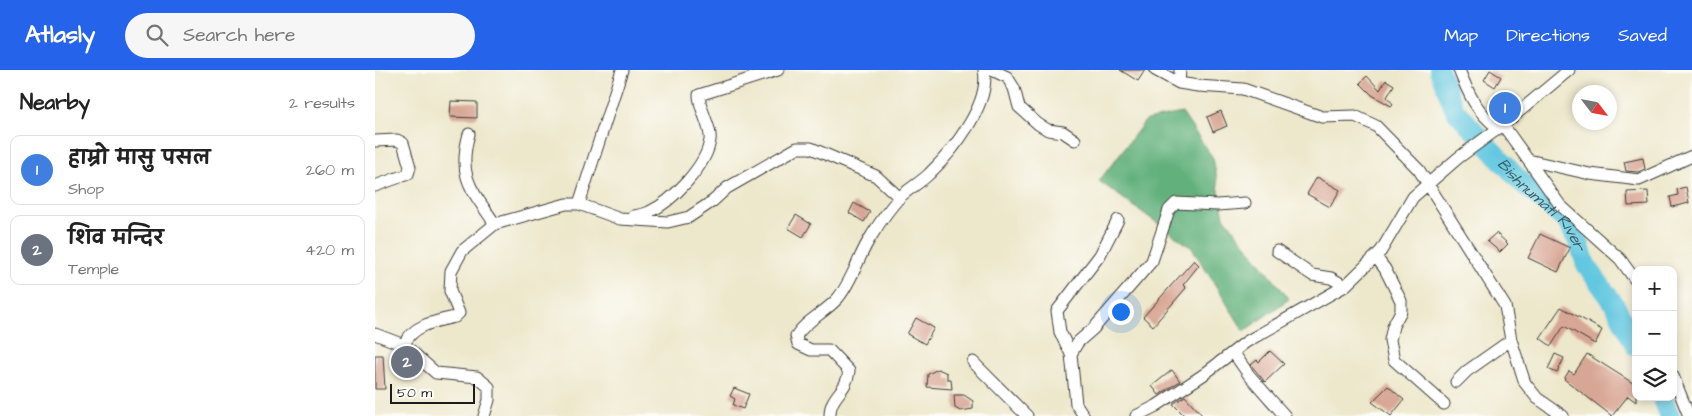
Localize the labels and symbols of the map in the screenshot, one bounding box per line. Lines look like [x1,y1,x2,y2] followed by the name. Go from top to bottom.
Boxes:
[1572,85,1617,130] north arrow
[1489,89,1521,127] pin: 1
[1492,154,1591,255] water label: Bishnumati River
[1108,299,1134,325] your location
[391,343,423,381] pin: 2
[390,381,475,404] scale bar

